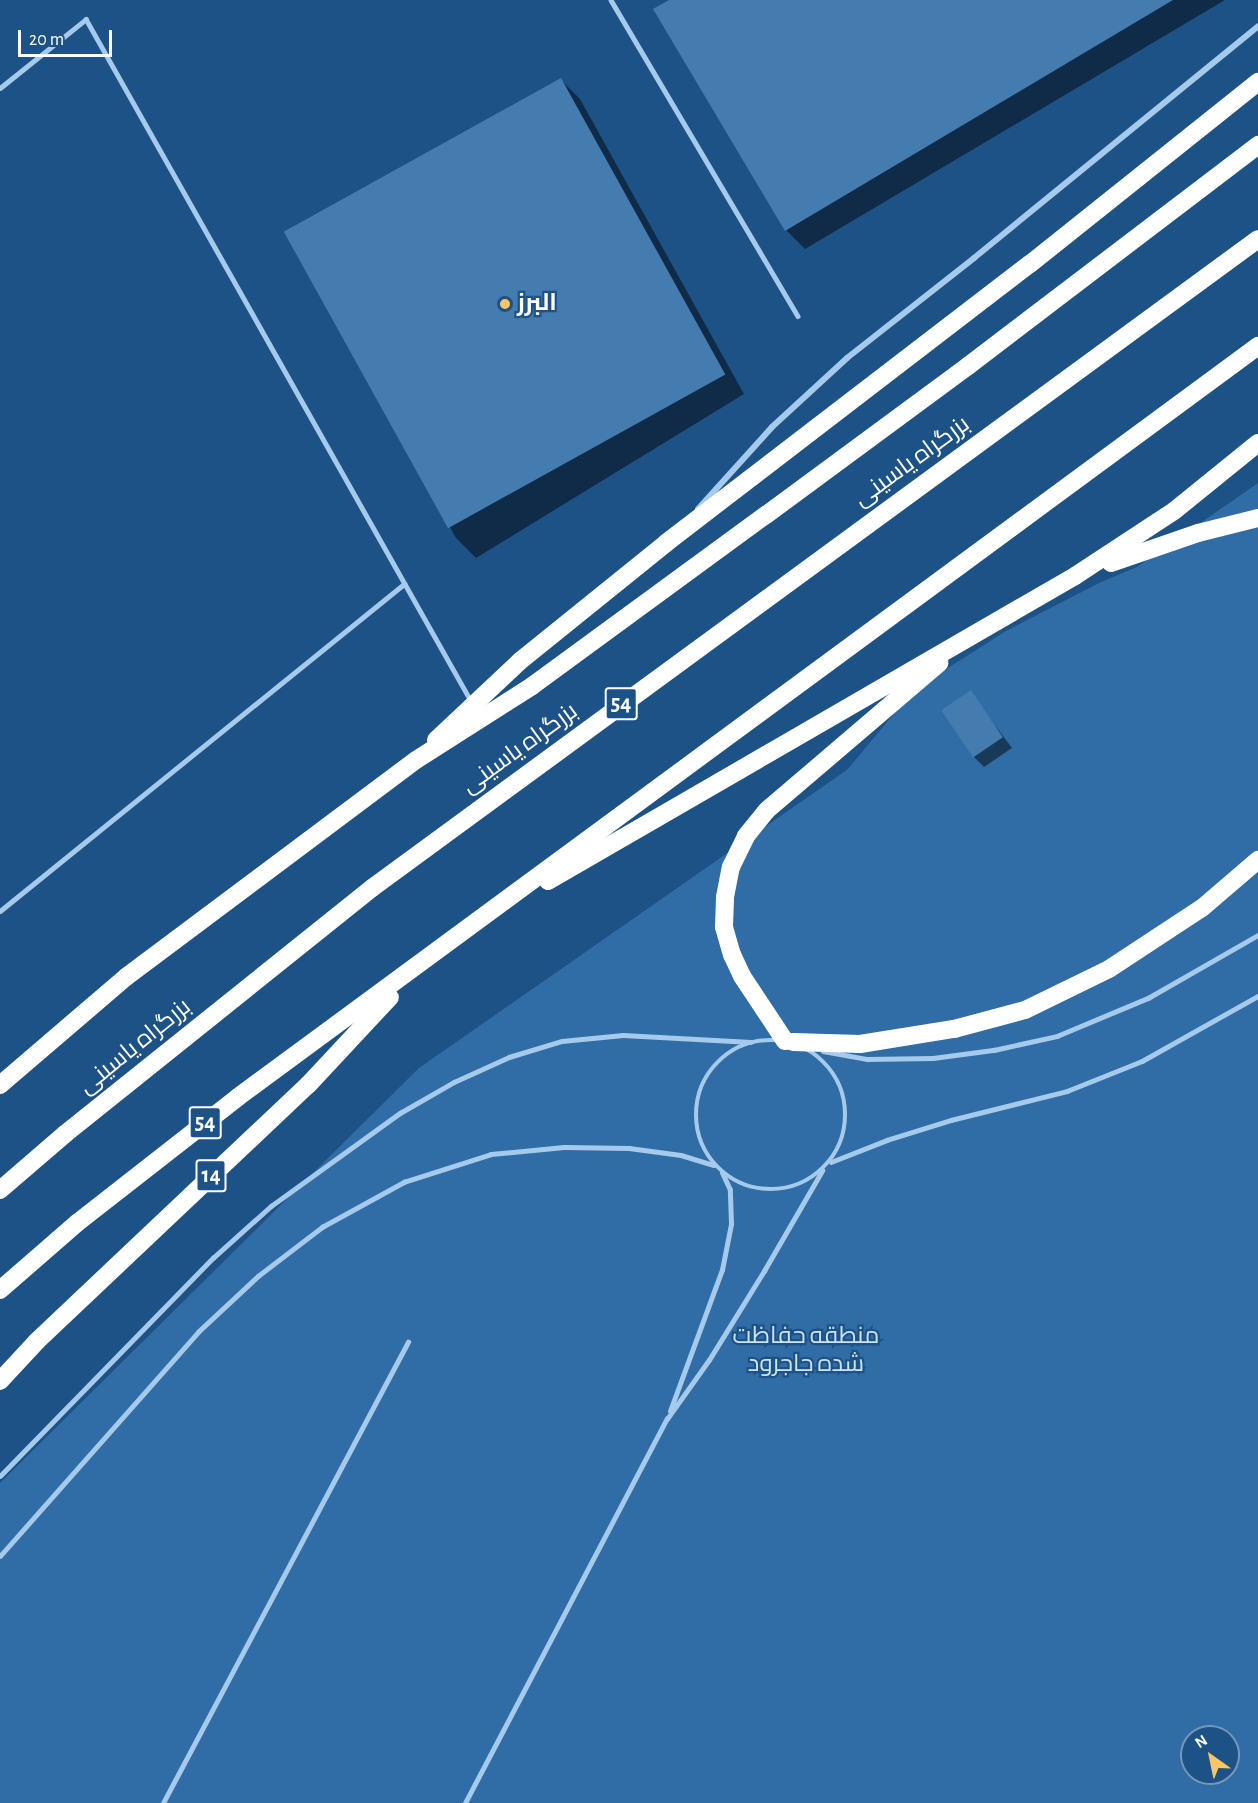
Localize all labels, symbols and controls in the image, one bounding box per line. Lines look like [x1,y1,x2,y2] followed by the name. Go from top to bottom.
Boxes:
[21,18,116,56] scale bar
[29,31,64,49] text: 20 m
[517,290,557,318] place label: البرز
[498,297,512,311] marker: البرز
[848,410,976,514] street label: بزرگراه یاسینی
[604,685,638,723] road number: 54
[456,697,584,801] street label: بزرگراه یاسینی
[73,993,197,1101] street label: بزرگراه یاسینی
[188,1104,222,1142] road number: 54
[194,1157,228,1195] road number: 14
[733,1323,879,1379] park label: منطقه حفاظت شده جاجرود
[1180,1725,1240,1785] north arrow
[1192,1732,1210,1751] text: N

